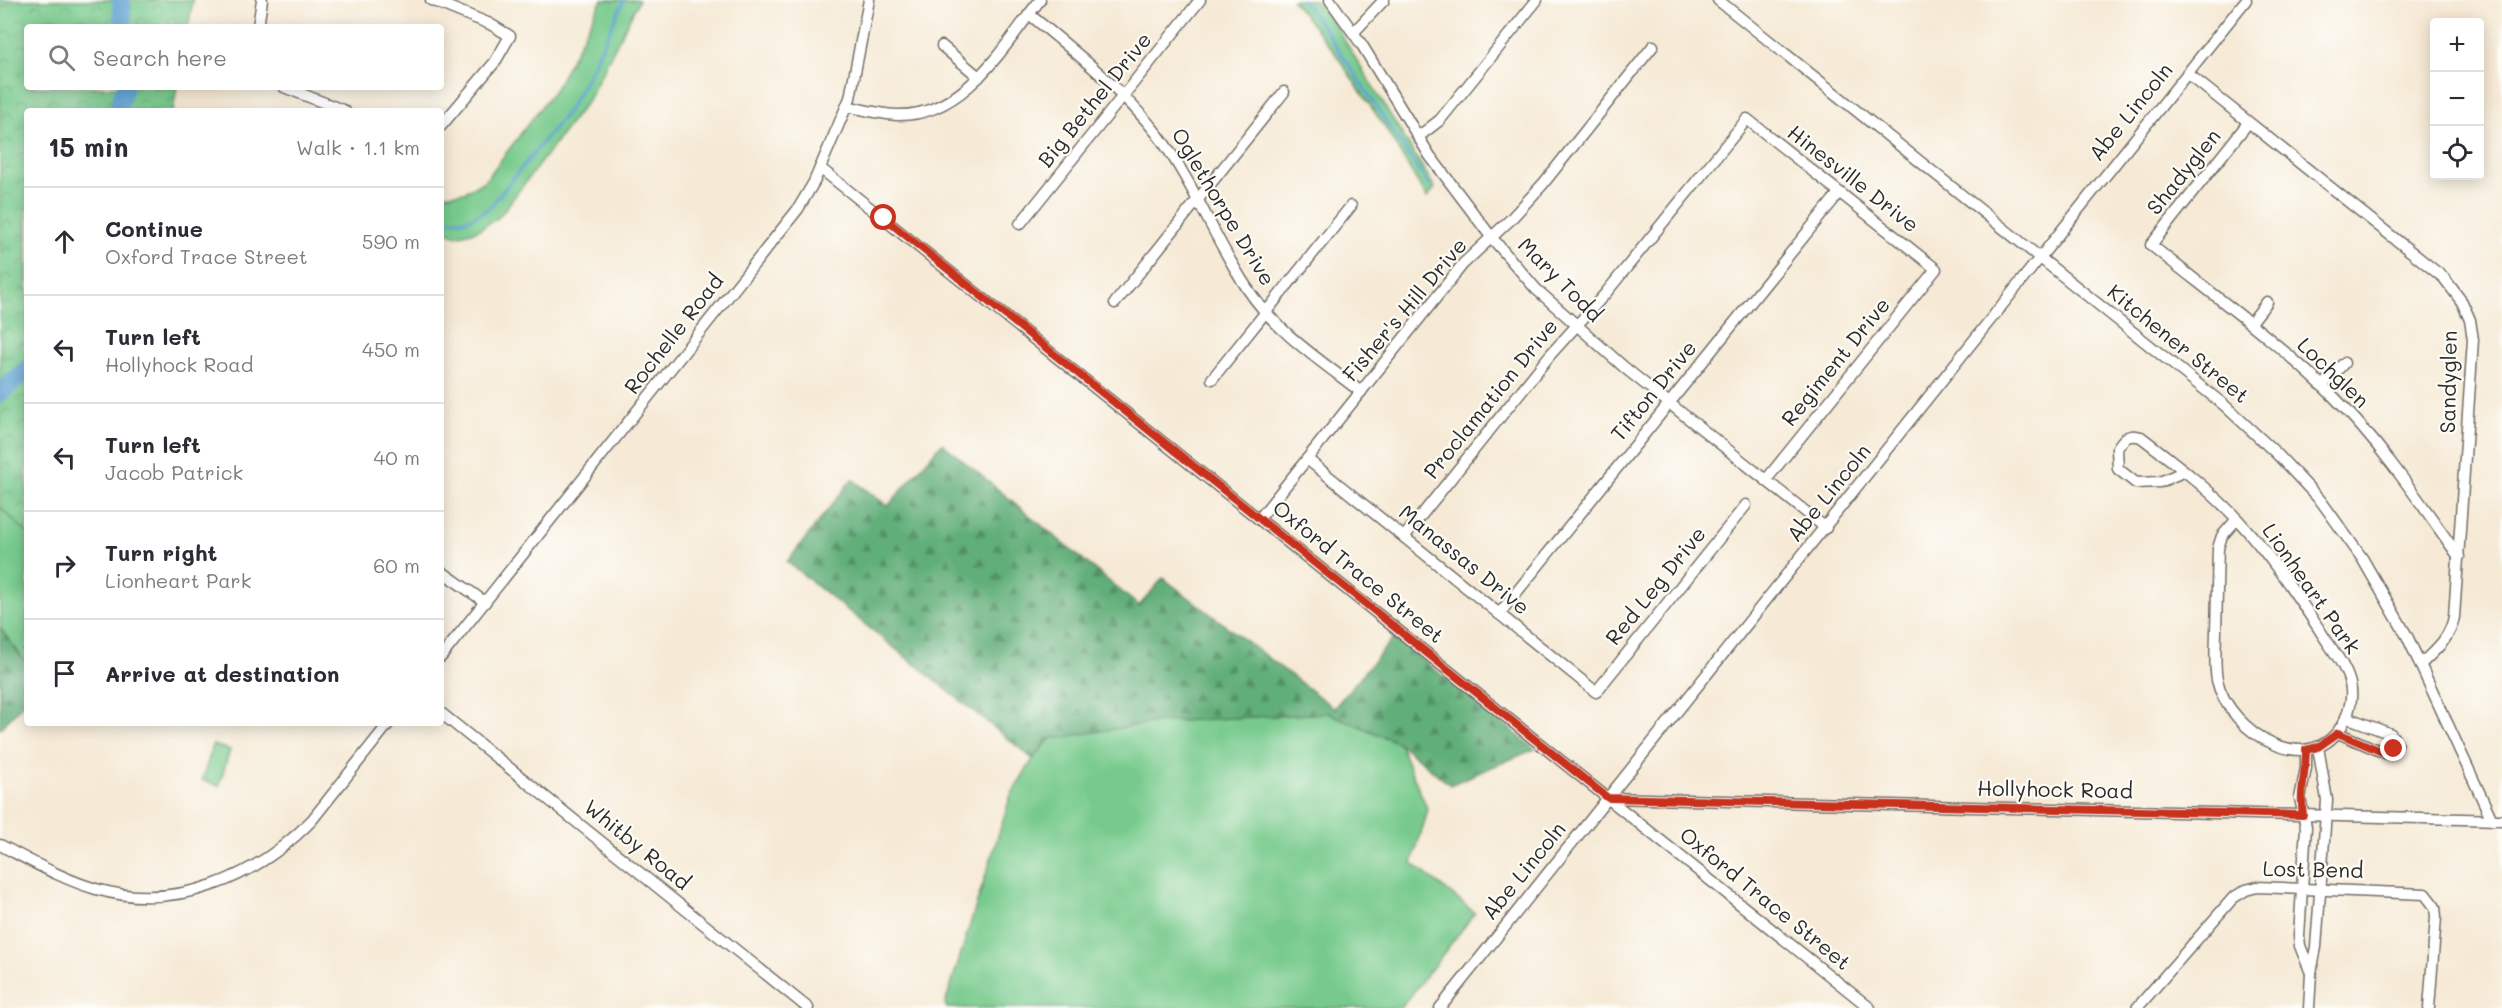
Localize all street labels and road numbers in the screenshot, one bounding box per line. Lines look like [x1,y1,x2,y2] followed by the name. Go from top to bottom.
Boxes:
[1031,26,1157,172] street label: Big Bethel Drive
[2082,57,2178,166] street label: Abe Lincoln
[1783,118,1925,238] street label: Hinesville Drive
[1167,122,1282,290] street label: Oglethorpe Drive
[2140,122,2226,220] street label: Shadyglen
[1513,231,1609,327] street label: Mary Todd
[1336,232,1472,386] street label: Fisher's Hill Drive
[617,267,728,399] street label: Rochelle Road
[2103,277,2255,408] street label: Kitchener Street
[1775,291,1895,431] street label: Regiment Drive
[1417,312,1563,484] street label: Proclamation Drive
[2433,330,2462,434] street label: Sandyglen
[2292,331,2376,413] street label: Lochglen
[1604,334,1702,446] street label: Tifton Drive
[1780,438,1876,547] street label: Abe Lincoln
[1268,493,1450,648] street label: Oxford Trace Street
[1394,498,1536,620] street label: Manassas Drive
[2257,517,2367,659] street label: Lionheart Park
[1599,520,1711,650] street label: Red Leg Drive
[1977,774,2133,803] street label: Hollyhock Road
[579,793,697,895] street label: Whitby Road
[1475,816,1571,925] street label: Abe Lincoln
[1675,820,1857,975] street label: Oxford Trace Street
[2262,854,2364,883] street label: Lost Bend

